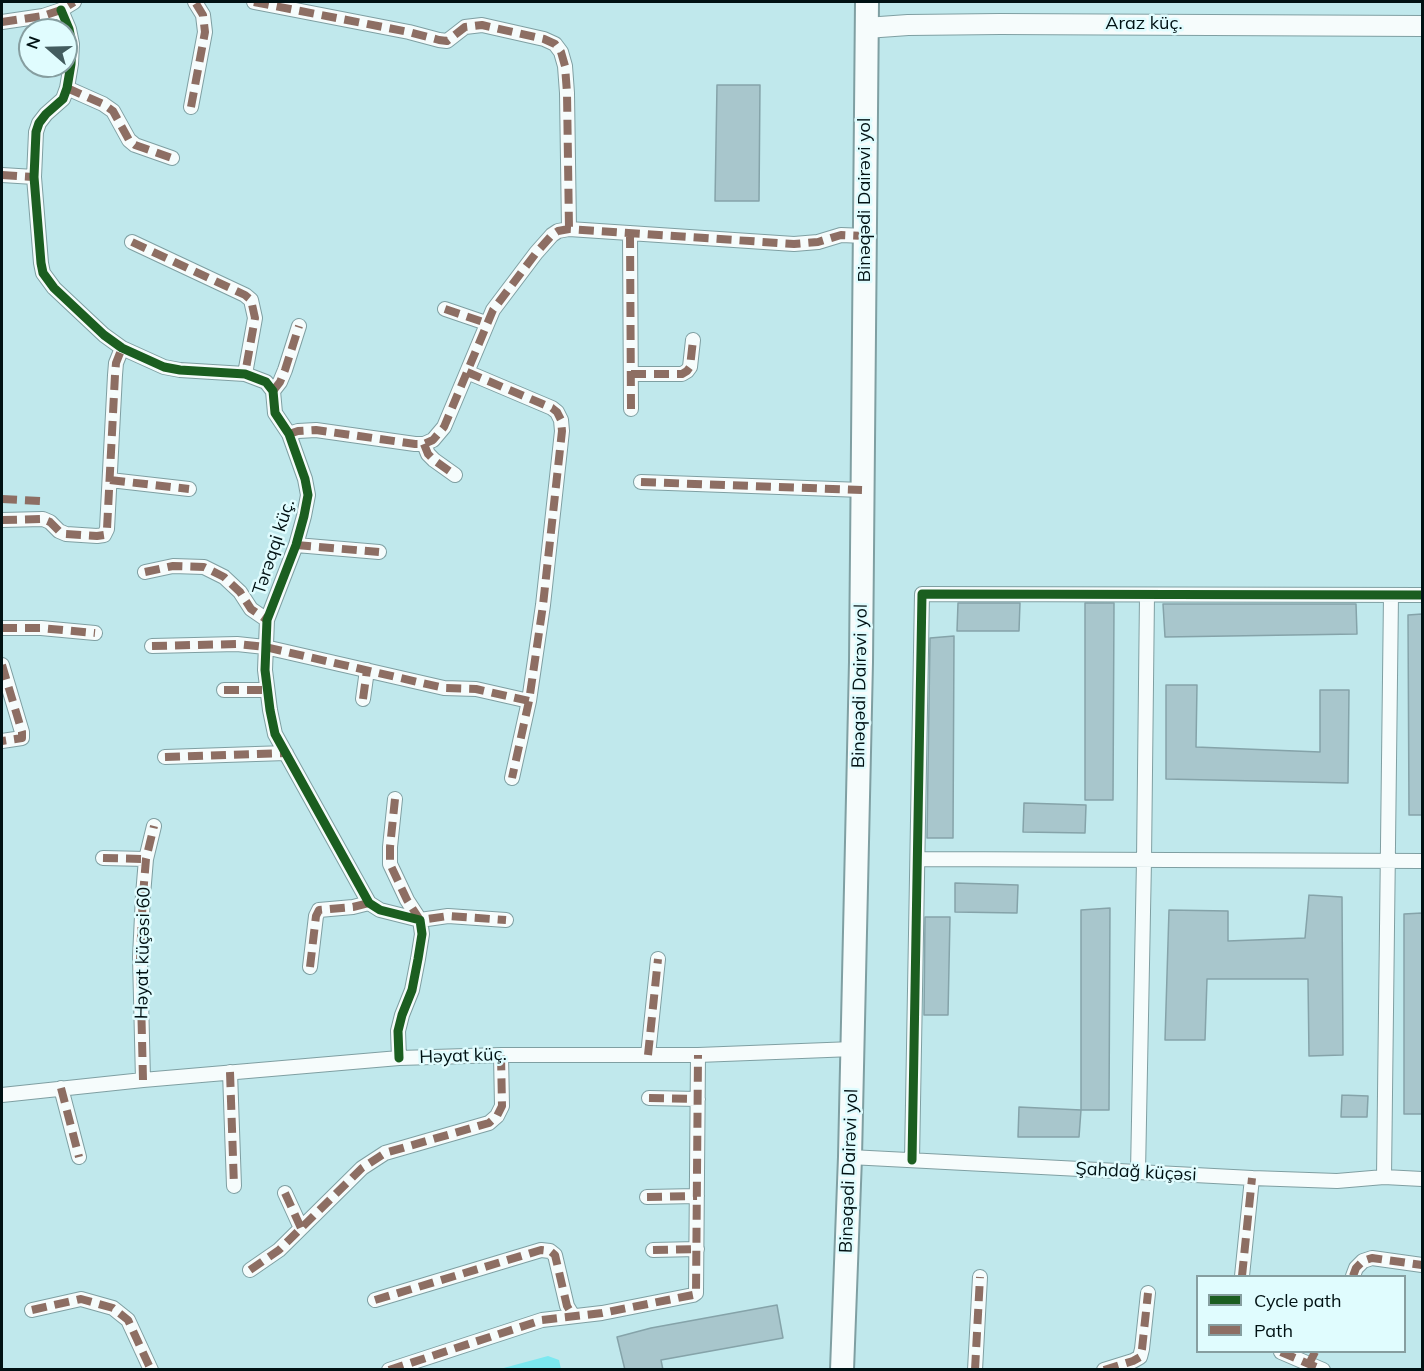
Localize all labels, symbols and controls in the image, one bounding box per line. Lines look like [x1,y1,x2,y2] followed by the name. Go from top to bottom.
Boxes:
[1105,13,1183,35] street label: Araz küç.
[18,18,78,78] north arrow
[21,33,44,52] text: N
[854,118,876,282] street label: Binəqədi Dairəvi yol
[248,497,300,597] street label: Tərəqqi küç.
[848,604,872,768] street label: Binəqədi Dairəvi yol
[131,887,155,1019] street label: Həyat küçəsi 60
[419,1044,507,1068] street label: Həyat küç.
[835,1088,863,1254] street label: Binəqədi Dairəvi yol
[1075,1158,1197,1186] street label: Şahdağ küçəsi
[1196,1275,1406,1353] legend
[1254,1289,1341,1312] text: Cycle path
[1254,1319,1293,1342] text: Path

